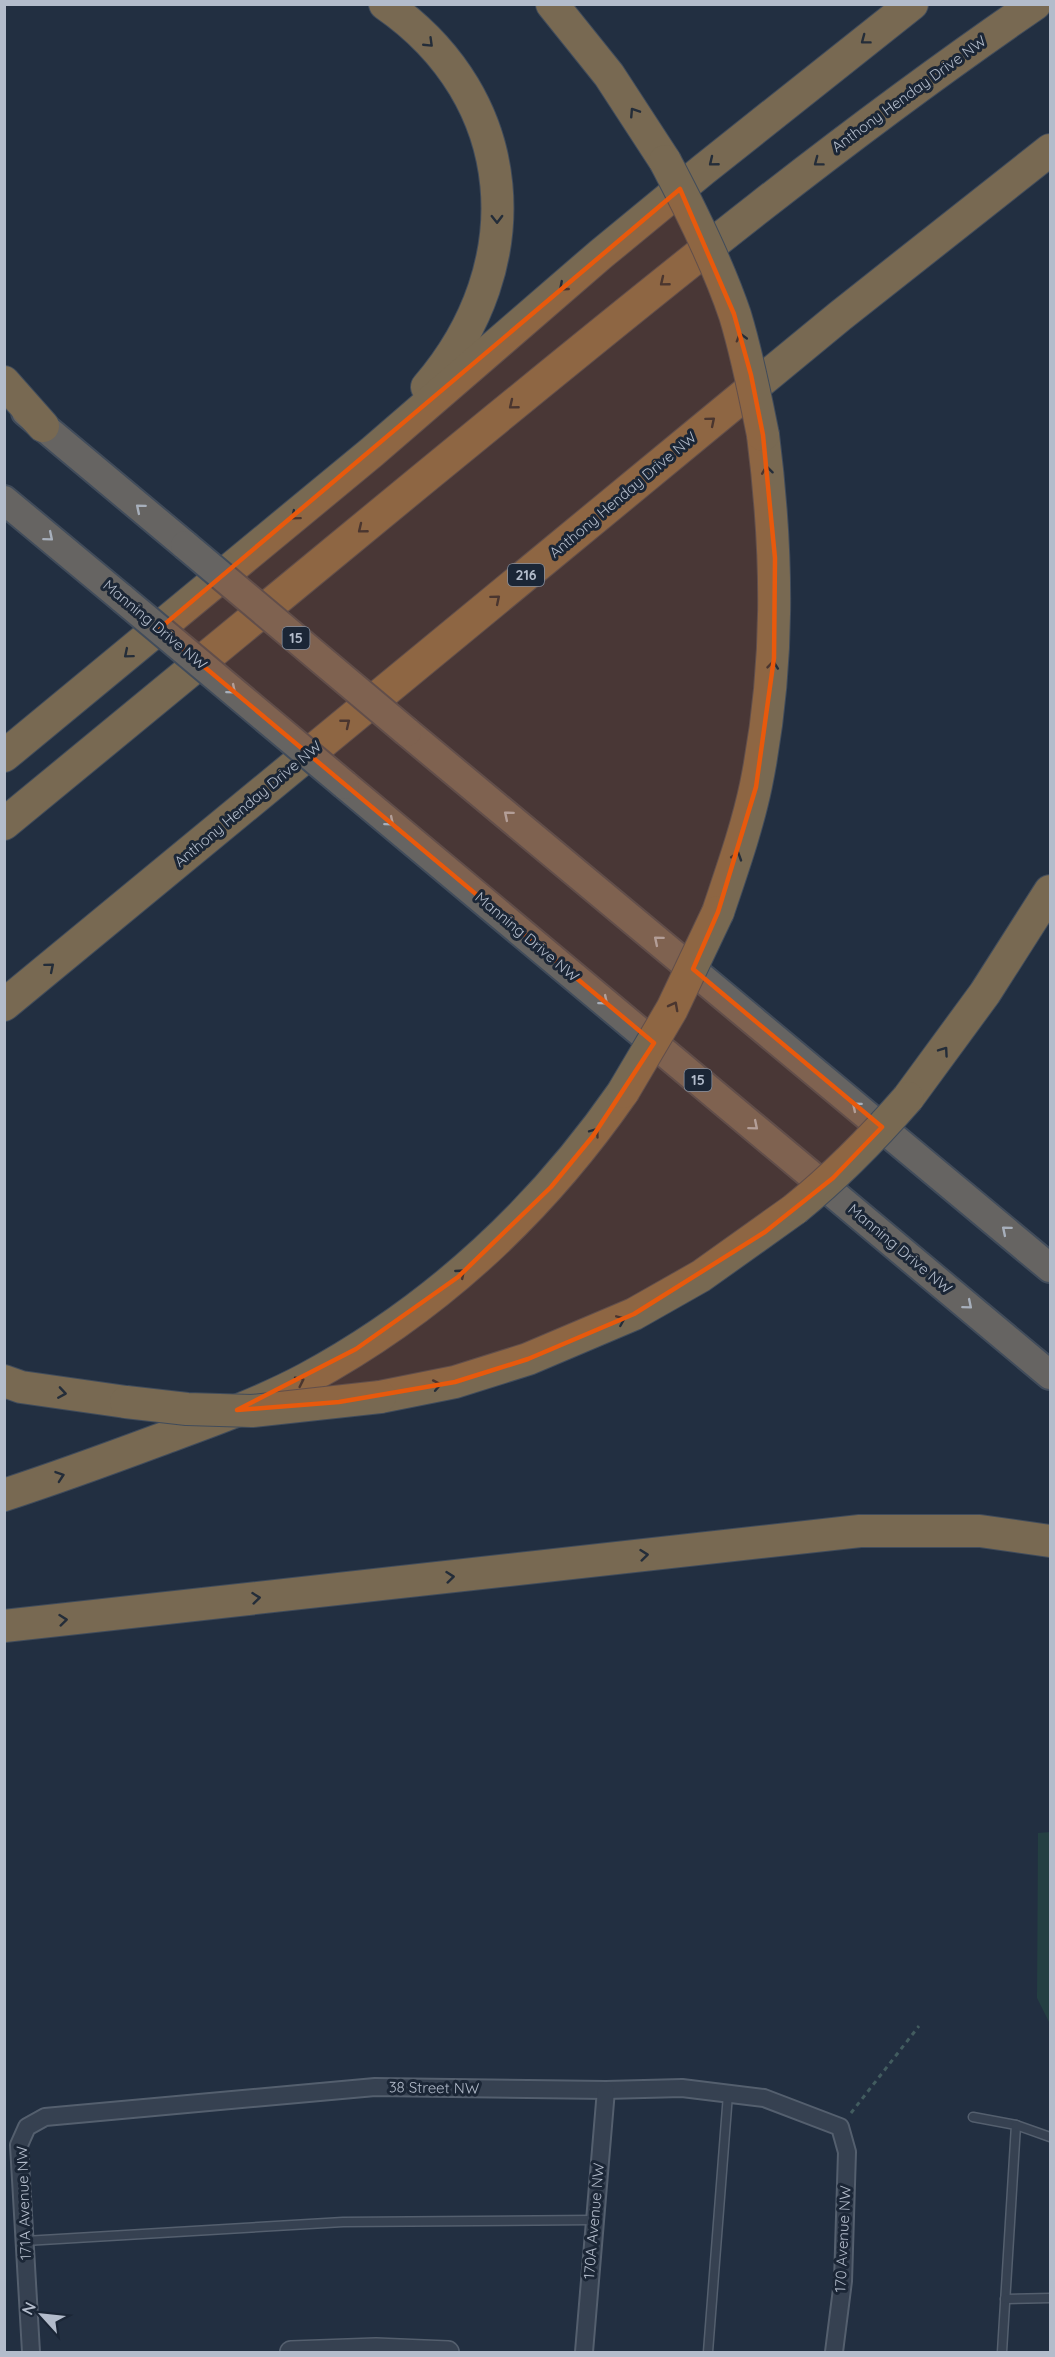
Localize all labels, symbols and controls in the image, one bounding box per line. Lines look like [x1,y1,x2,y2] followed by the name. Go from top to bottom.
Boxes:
[828,31,990,156] street label: Anthony Henday Drive NW
[861,33,872,44] one-way arrow
[422,35,433,46] one-way arrow
[629,108,641,118] one-way arrow
[709,154,720,165] one-way arrow
[813,155,824,166] one-way arrow
[491,215,503,224] one-way arrow
[660,275,671,286] one-way arrow
[559,280,570,291] one-way arrow
[736,332,748,343] one-way arrow
[509,398,520,409] one-way arrow
[705,418,716,429] one-way arrow
[545,427,701,562] street label: Anthony Henday Drive NW
[762,466,774,475] one-way arrow
[136,504,147,515] one-way arrow
[291,509,302,520] one-way arrow
[358,522,369,533] one-way arrow
[42,530,53,541] one-way arrow
[508,564,544,586] road number: 216
[100,576,212,674] street label: Manning Drive NW
[489,595,500,606] one-way arrow
[282,627,310,649] road number: 15
[124,646,135,657] one-way arrow
[766,660,779,670] one-way arrow
[225,683,236,694] one-way arrow
[339,719,350,730] one-way arrow
[170,736,326,871] street label: Anthony Henday Drive NW
[504,812,515,823] one-way arrow
[383,815,394,826] one-way arrow
[729,851,742,862] one-way arrow
[472,888,584,986] street label: Manning Drive NW
[654,937,665,948] one-way arrow
[43,964,54,975] one-way arrow
[597,994,608,1005] one-way arrow
[667,1001,678,1012] one-way arrow
[937,1047,948,1058] one-way arrow
[684,1069,712,1091] road number: 15
[852,1102,863,1113] one-way arrow
[747,1119,758,1130] one-way arrow
[588,1128,599,1139] one-way arrow
[845,1200,957,1298] street label: Manning Drive NW
[1002,1227,1013,1238] one-way arrow
[454,1269,465,1280] one-way arrow
[961,1298,972,1309] one-way arrow
[614,1315,625,1327] one-way arrow
[293,1377,304,1389] one-way arrow
[432,1379,442,1392] one-way arrow
[56,1386,66,1399] one-way arrow
[54,1471,65,1484] one-way arrow
[639,1549,649,1562] one-way arrow
[446,1571,455,1584] one-way arrow
[252,1592,261,1605] one-way arrow
[58,1614,67,1627] one-way arrow
[389,2077,480,2098] street label: 38 Street NW
[12,2145,35,2260] street label: 171A Avenue NW
[579,2161,608,2280] street label: 170A Avenue NW
[830,2185,855,2293] street label: 170 Avenue NW
[12,2285,72,2345] north arrow
[17,2298,40,2318] text: N

